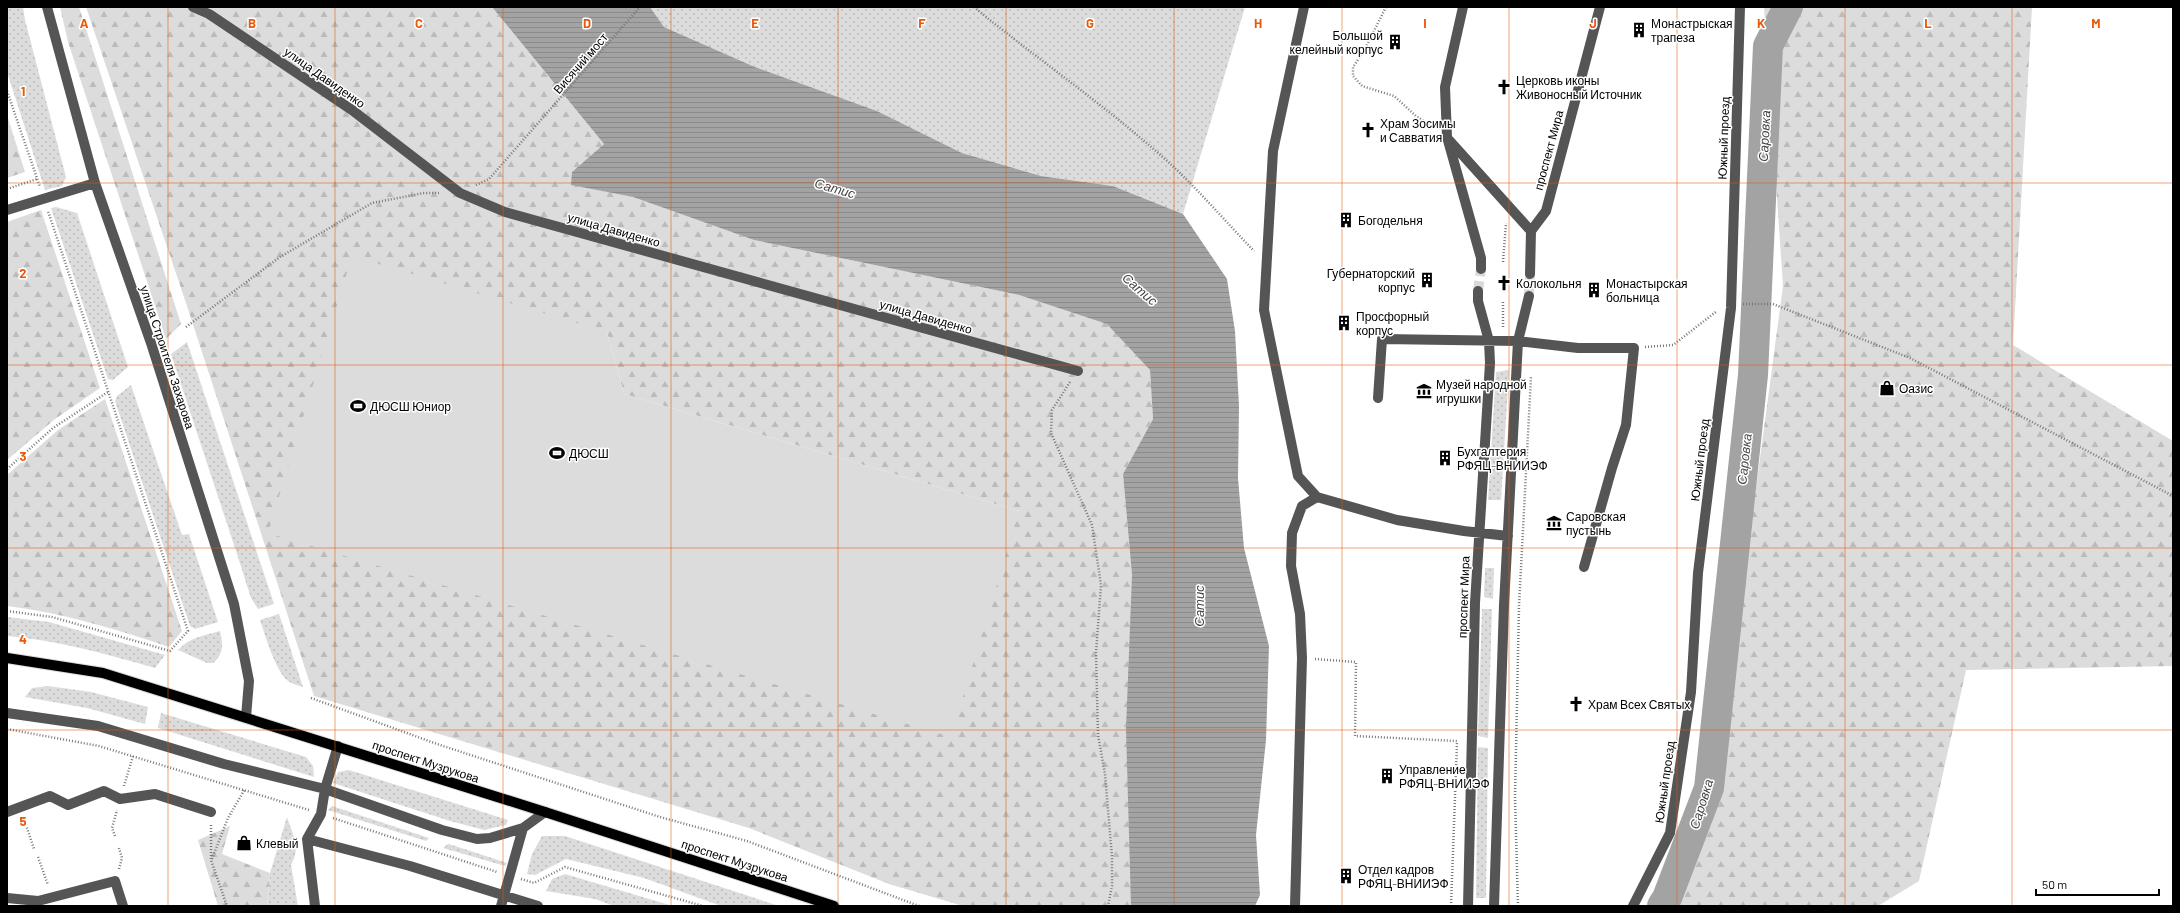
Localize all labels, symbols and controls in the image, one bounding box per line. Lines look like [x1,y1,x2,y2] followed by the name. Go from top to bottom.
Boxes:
[80,15,89,31] text: A
[248,15,256,31] text: B
[415,15,423,31] text: C
[583,15,591,31] text: D
[751,15,759,31] text: E
[918,15,926,31] text: F
[1086,15,1094,31] text: G
[1254,15,1262,31] text: H
[1423,15,1427,31] text: I
[1589,15,1597,31] text: J
[1757,15,1765,31] text: K
[1924,15,1932,31] text: L
[2091,15,2101,31] text: M
[1651,16,1733,45] place label: Монастрыская трапеза
[1630,21,1648,39] building icon: Монастрыская трапеза
[1290,28,1383,57] place label: Большой келейный корпус
[550,29,610,96] street label: Висячий мост
[1386,33,1404,51] building icon: Большой келейный корпус
[281,44,368,111] street label: улица Давиденко
[1516,73,1642,101] place label: Церковь иконы Живоносный Источник
[1495,78,1513,96] church icon: Церковь иконы Живоносный Источник
[21,83,25,99] text: 1
[1715,96,1732,180] street label: Южный проезд
[1531,108,1566,192] street label: проспект Мира
[1755,110,1773,162] water label: Саровка
[1380,116,1456,144] place label: Храм Зосимы и Савватия
[1359,121,1377,139] church icon: Храм Зосимы и Савватия
[813,175,858,202] water label: Сатис
[566,209,662,250] street label: улица Давиденко
[1337,211,1355,229] building icon: Богодельня
[1358,213,1423,228] place label: Богодельня
[19,265,27,281] text: 2
[1327,266,1415,295] place label: Губернаторский корпус
[1119,269,1161,309] water label: Сатис
[1418,271,1436,289] building icon: Губернаторский корпус
[1495,274,1513,292] church icon: Колокольня
[1516,276,1581,290] place label: Колокольня
[1606,276,1688,305] place label: Монастырская больница
[1585,281,1603,299] building icon: Монастырская больница
[137,284,198,431] street label: улица Строителя Захарова
[878,296,974,337] street label: улица Давиденко
[1356,309,1429,338] place label: Просфорный корпус
[1335,314,1353,332] building icon: Просфорный корпус
[1436,377,1527,406] place label: Музей народной игрушки
[1878,379,1896,397] shop icon: Оазис
[1899,381,1933,395] place label: Оазис
[1415,382,1433,400] museum icon: Музей народной игрушки
[349,397,367,415] sports icon: ДЮСШ Юниор
[370,399,451,414] place label: ДЮСШ Юниор
[1687,418,1712,502] street label: Южный проезд
[1733,433,1755,485] water label: Саровка
[548,444,566,462] sports icon: ДЮСШ
[1457,444,1548,473] place label: Бухгалтерия РФЯЦ-ВНИИЭФ
[569,446,609,461] place label: ДЮСШ
[19,448,27,464] text: 3
[1436,449,1454,467] building icon: Бухгалтерия РФЯЦ-ВНИИЭФ
[1566,509,1626,538] place label: Саровская пустынь
[1545,514,1563,532] museum icon: Саровская пустынь
[1455,555,1472,638] street label: проспект Мира
[1191,585,1207,627] water label: Сатис
[19,631,27,647] text: 4
[1567,695,1585,713] church icon: Храм Всех Святых
[1588,697,1690,712] place label: Храм Всех Святых
[371,737,481,786] street label: проспект Музрукова
[1651,740,1678,824] street label: Южный проезд
[1399,762,1490,791] place label: Управление РФЯЦ-ВНИИЭФ
[1378,767,1396,785] building icon: Управление РФЯЦ-ВНИИЭФ
[1686,777,1716,831] water label: Саровка
[19,813,27,829] text: 5
[235,834,253,852] shop icon: Клевый
[256,836,298,850] place label: Клевый
[680,836,790,885] street label: проспект Музрукова
[1358,862,1449,891] place label: Отдел кадров РФЯЦ-ВНИИЭФ
[1337,867,1355,885] building icon: Отдел кадров РФЯЦ-ВНИИЭФ
[2036,871,2159,897] scale bar
[2042,877,2067,891] text: 50 m

